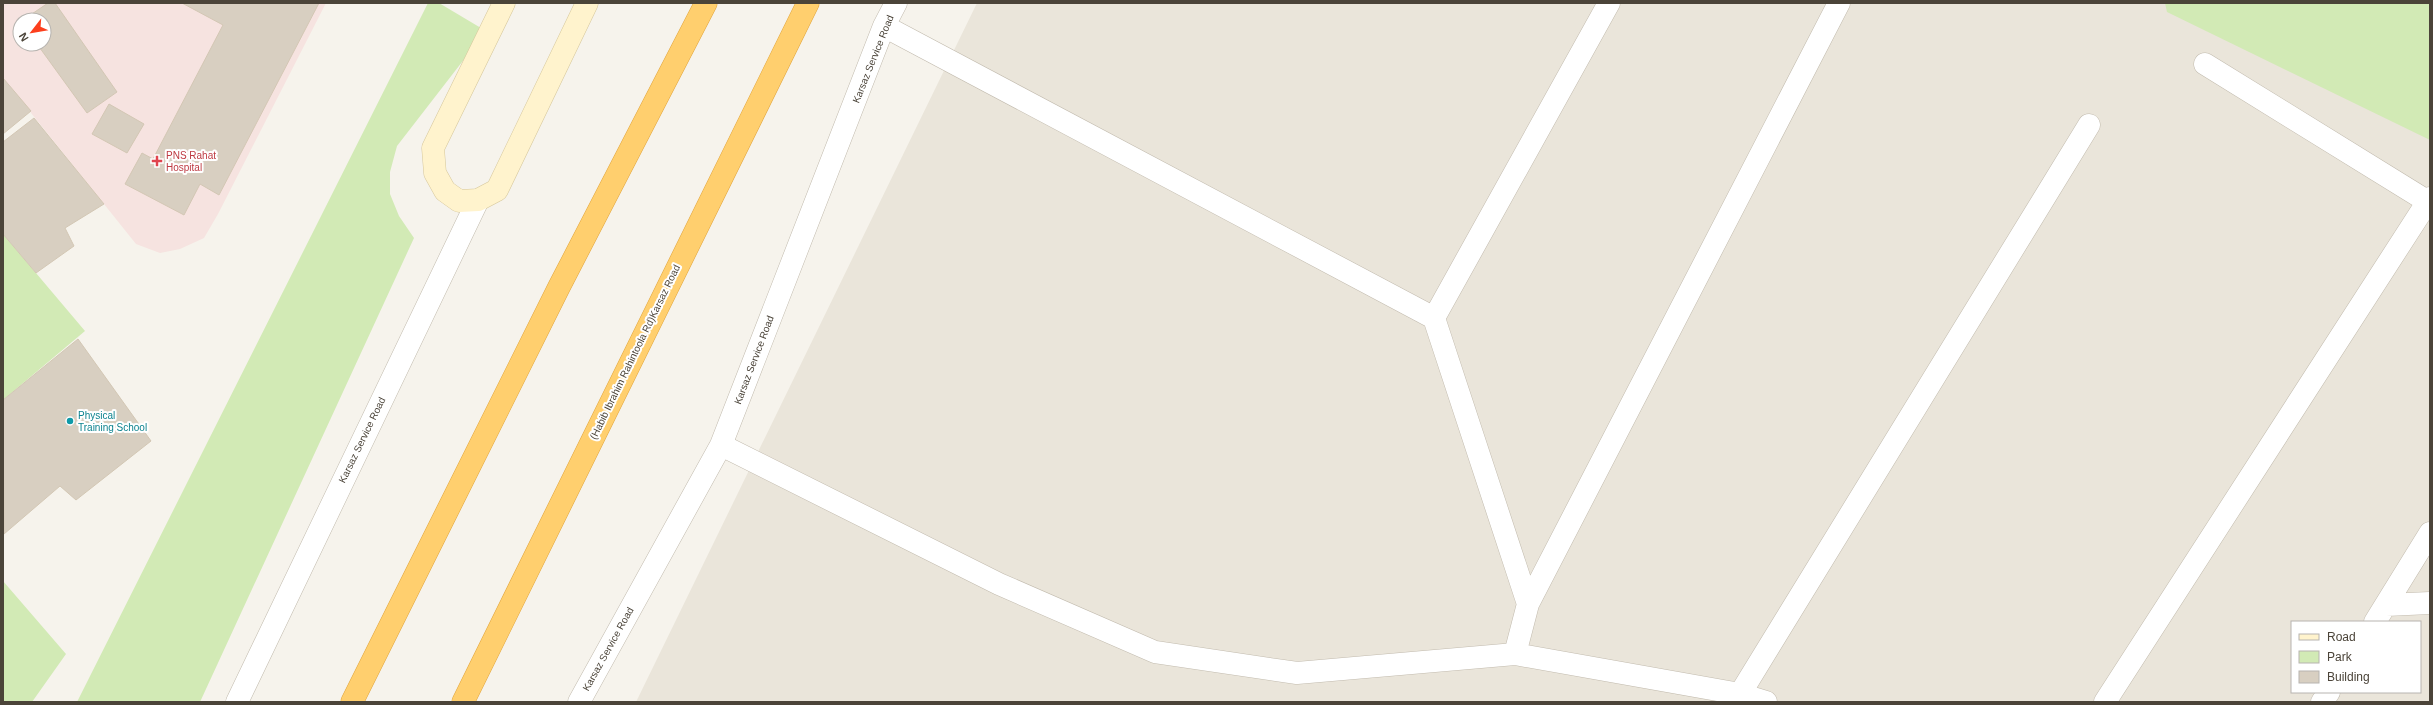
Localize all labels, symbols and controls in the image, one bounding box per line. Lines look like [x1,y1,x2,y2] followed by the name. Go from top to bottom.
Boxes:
[12,12,52,52] north arrow
[850,13,896,105] street label: Karsaz Service Road
[16,31,31,44] text: N
[166,150,216,173] place label: PNS Rahat Hospital
[151,155,163,167] marker: PNS Rahat Hospital
[588,263,682,441] street label: (Habib Ibrahim Rahintoola Rd)Karsaz Road
[732,314,776,406] street label: Karsaz Service Road
[336,395,388,485] street label: Karsaz Service Road
[78,410,147,433] place label: Physical Training School
[65,416,75,426] marker: Physical Training School
[580,605,636,693] street label: Karsaz Service Road
[2291,621,2421,693] legend
[2327,630,2356,644] text: Road
[2327,650,2353,664] text: Park
[2327,670,2370,684] text: Building

